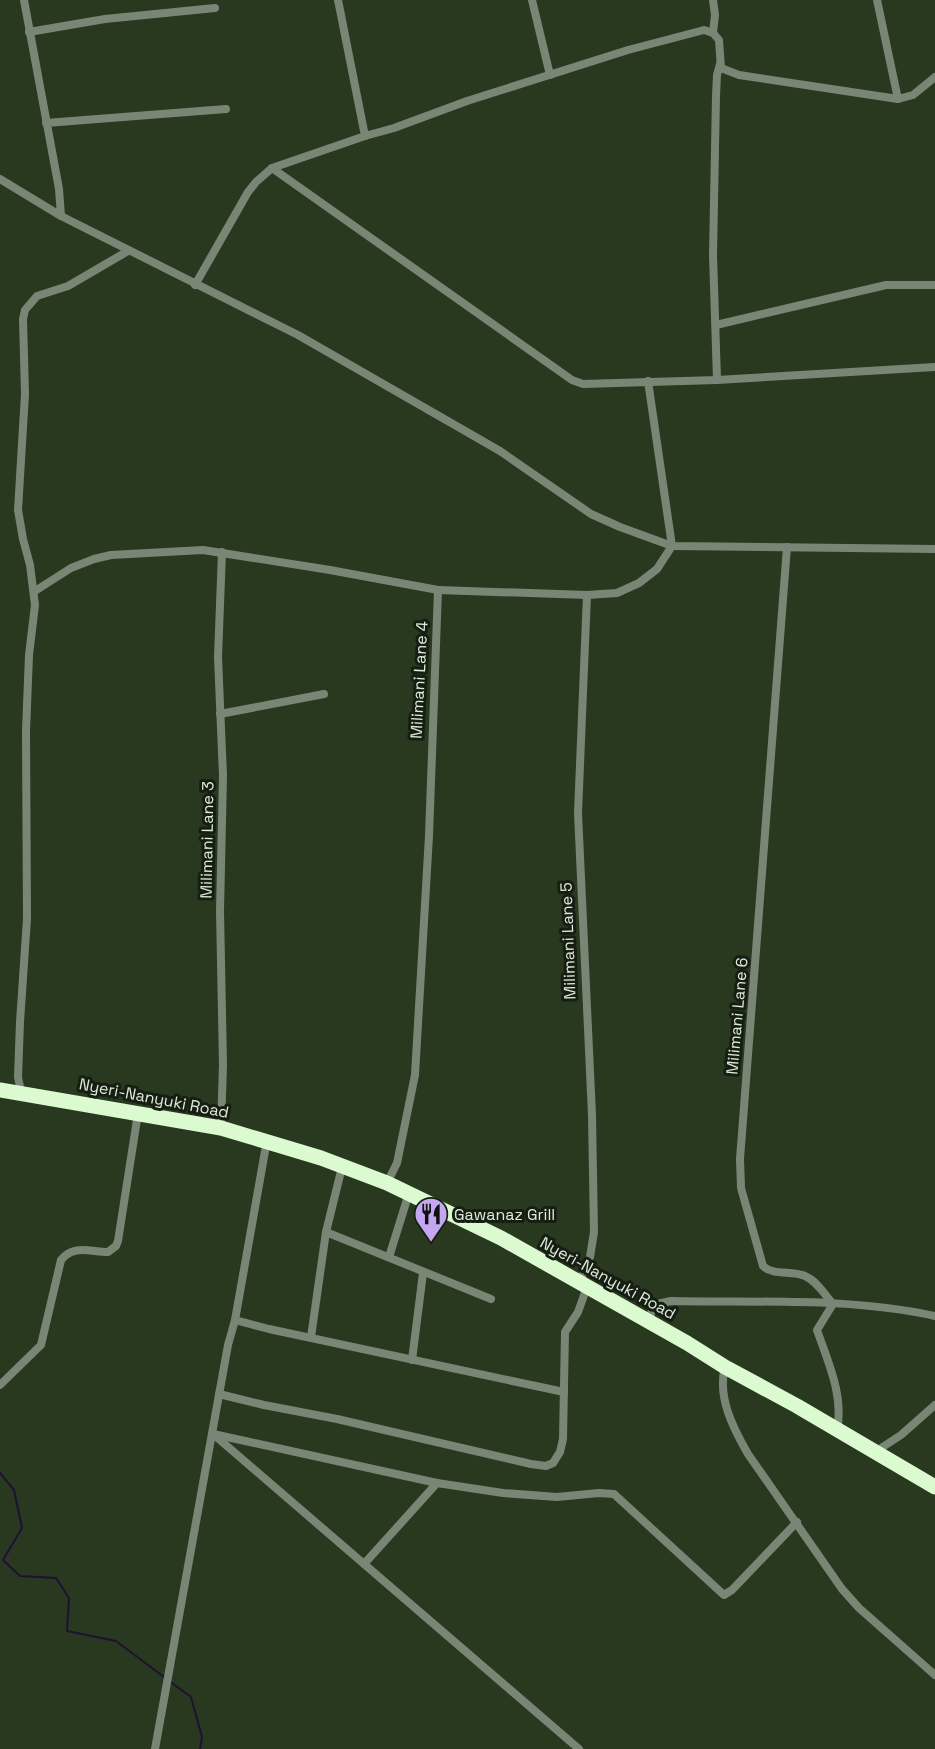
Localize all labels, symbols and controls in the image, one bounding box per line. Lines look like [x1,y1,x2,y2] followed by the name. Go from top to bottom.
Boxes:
[405,621,433,739] street label: Milimani Lane 4
[195,781,219,899] street label: Milimani Lane 3
[555,882,581,1000] street label: Milimani Lane 5
[721,957,753,1075] street label: Milimani Lane 6
[77,1073,231,1123] street label: Nyeri-Nanyuki Road
[413,1196,449,1243] restaurant icon: Gawanaz Grill
[454,1204,555,1225] place label: Gawanaz Grill
[536,1232,680,1324] street label: Nyeri-Nanyuki Road

